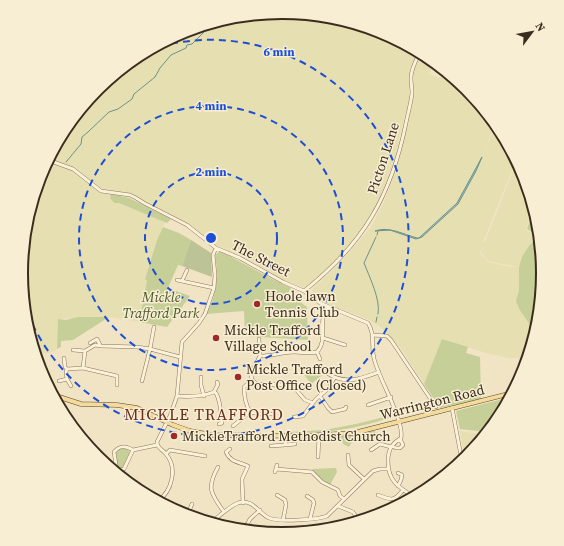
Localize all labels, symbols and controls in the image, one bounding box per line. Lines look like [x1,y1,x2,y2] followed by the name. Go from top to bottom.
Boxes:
[512,12,552,52] north arrow
[532,20,549,34] text: N
[263,44,295,60] text: 6 min
[195,98,227,114] text: 4 min
[362,120,404,196] street label: Picton Lane
[195,164,227,180] text: 2 min
[204,231,218,245] centre of rings
[228,235,294,282] street label: The Street
[265,286,339,322] place label: Hoole lawn Tennis Club
[123,287,200,323] park label: Mickle Trafford Park
[252,299,262,309] marker: Hoole lawn Tennis Club
[224,320,321,356] place label: Mickle Trafford Village School
[211,333,221,343] marker: Mickle Trafford Village School
[246,359,366,395] place label: Mickle Trafford Post Office (Closed)
[233,372,243,382] marker: Mickle Trafford Post Office (Closed)
[378,379,486,425] street label: Warrington Road
[124,403,284,425] district label: MICKLE TRAFFORD
[182,426,391,446] place label: MickleTrafford Methodist Church
[169,431,179,441] marker: MickleTrafford Methodist Church

